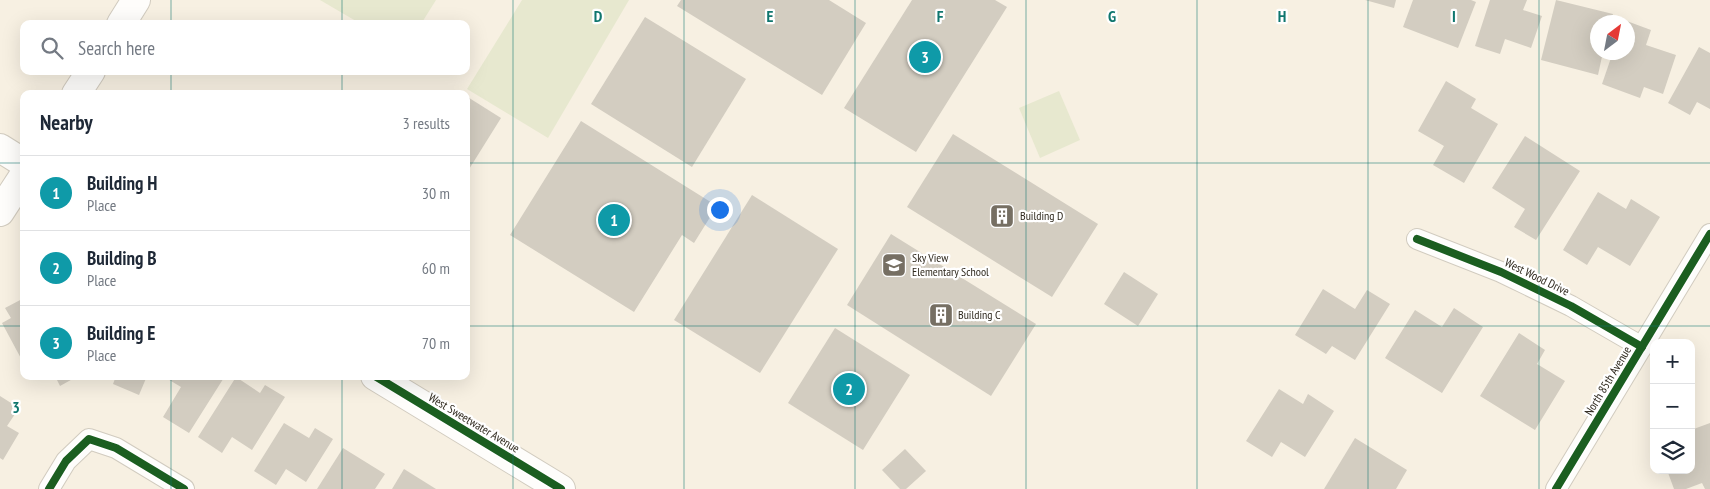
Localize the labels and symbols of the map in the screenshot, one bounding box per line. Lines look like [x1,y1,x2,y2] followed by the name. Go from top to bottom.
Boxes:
[594,6,603,26] text: D
[767,6,774,26] text: E
[937,6,944,26] text: F
[1108,6,1116,26] text: G
[1278,6,1286,26] text: H
[1452,6,1456,26] text: I
[1590,15,1635,60] north arrow
[909,38,941,76] pin: 3
[707,197,733,223] your location
[598,201,630,239] pin: 1
[989,203,1015,229] building icon: Building D
[1020,208,1063,223] place label: Building D
[912,250,989,279] place label: Sky View Elementary School
[881,252,907,278] school or university icon: Sky View Elementary School
[1503,255,1572,299] street label: West Wood Drive
[928,302,954,328] building icon: Building C
[958,307,1001,322] place label: Building C
[1581,343,1634,418] street label: North 85th Avenue
[833,370,865,408] pin: 2
[426,389,523,456] street label: West Sweetwater Avenue
[12,397,20,417] text: 3

